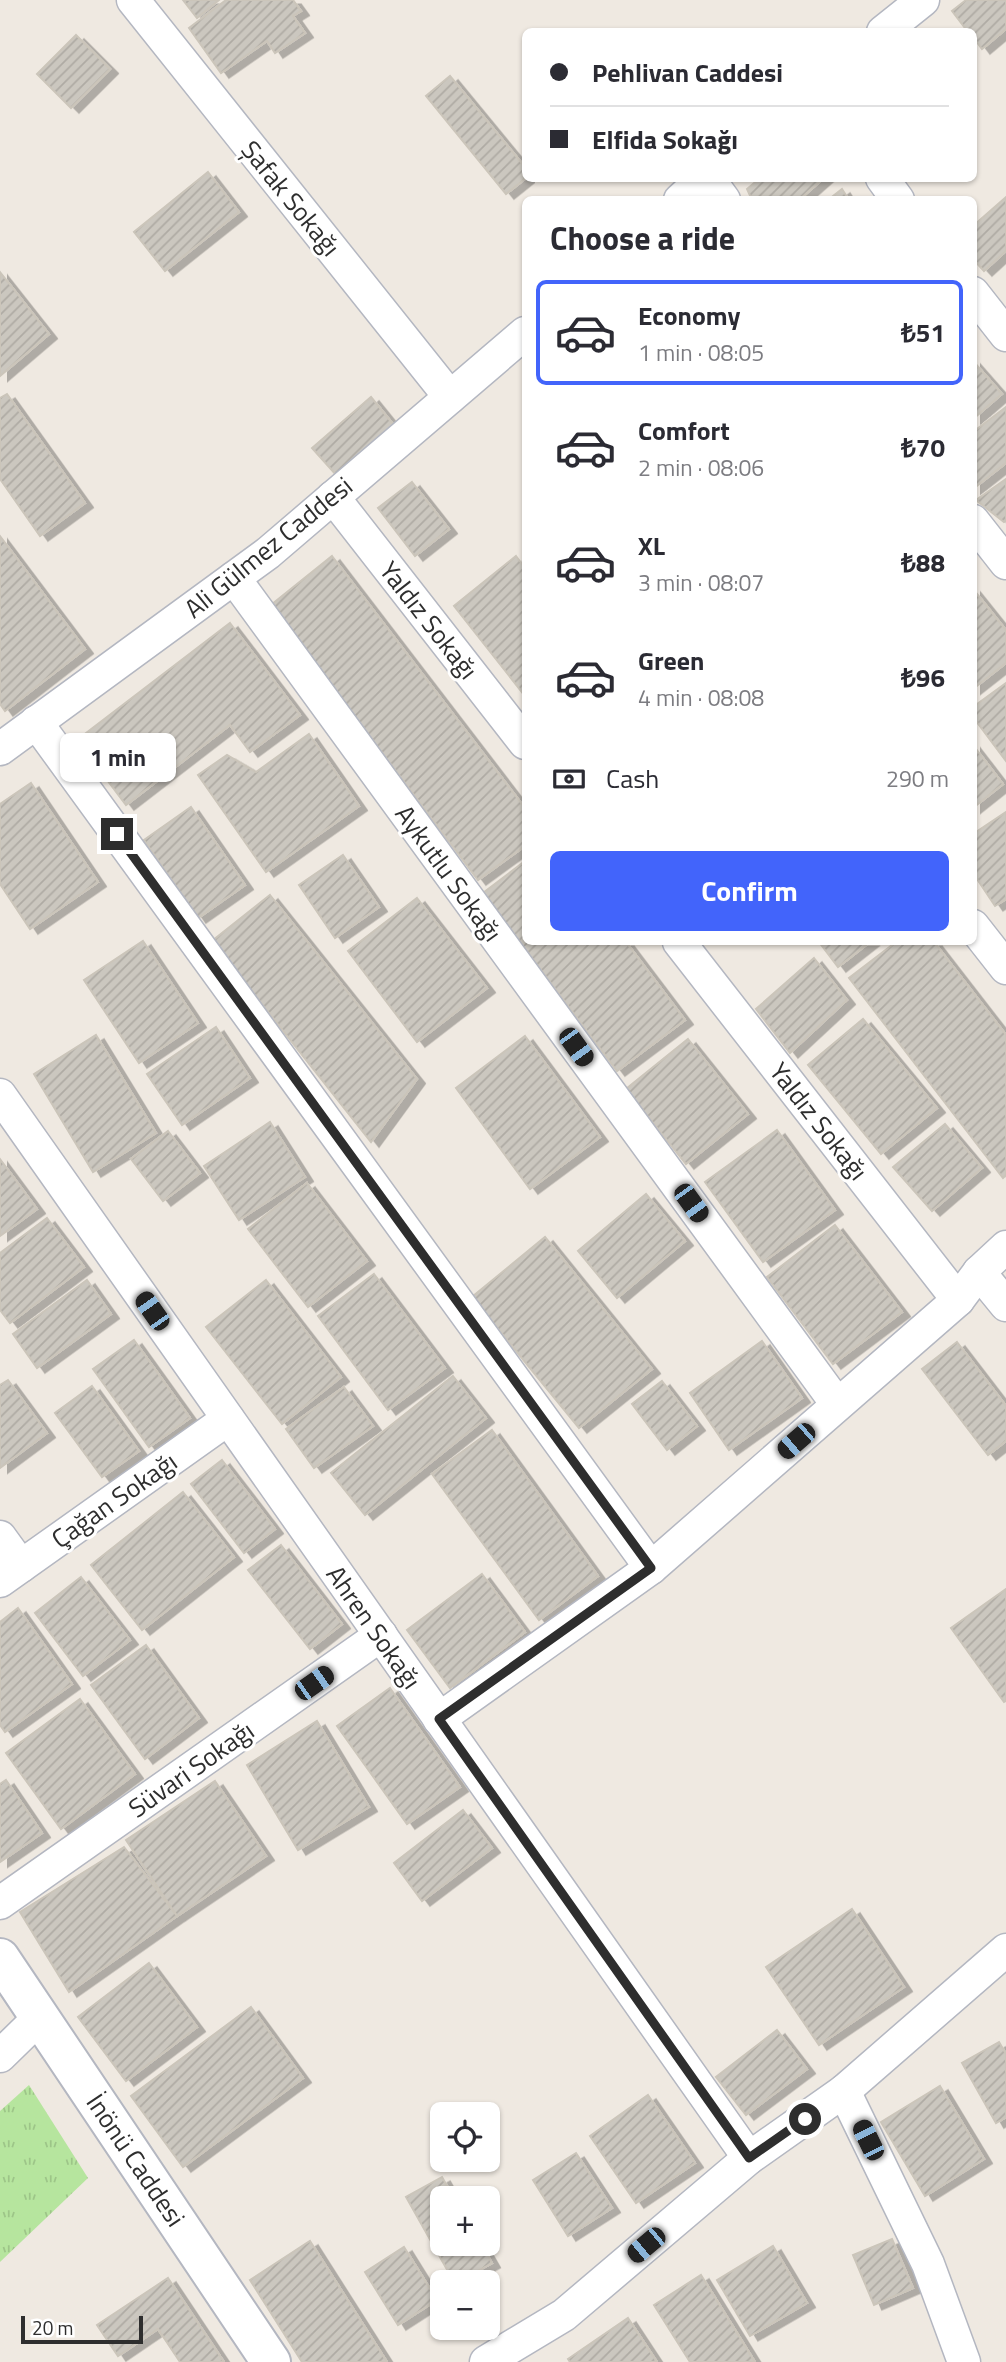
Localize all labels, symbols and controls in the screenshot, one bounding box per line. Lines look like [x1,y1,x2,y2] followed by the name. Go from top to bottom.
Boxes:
[592,53,783,92] text: Pehlivan Caddesi
[592,120,738,159] text: Elfida Sokağı
[232,132,350,264] street label: Şafak Sokağı
[550,214,735,262] text: Choose a ride
[638,296,740,335] text: Economy
[554,301,617,364] icon: car
[901,313,945,352] text: ₺51
[638,335,764,370] text: 1 min · 08:05
[638,411,730,450] text: Comfort
[554,416,617,479] icon: car
[901,428,945,467] text: ₺70
[638,450,764,485] text: 2 min · 08:06
[175,467,361,627] street label: Ali Gülmez Caddesi
[638,526,665,565] text: XL
[554,531,617,594] icon: car
[901,543,945,582] text: ₺88
[370,553,488,687] street label: Yaldız Sokağı
[638,565,764,600] text: 3 min · 08:07
[638,641,704,680] text: Green
[554,646,617,709] icon: car
[901,658,945,697] text: ₺96
[638,680,764,715] text: 4 min · 08:08
[59,732,175,782] callout: 1 min
[90,740,146,775] text: 1 min
[606,759,659,798] text: Cash
[550,760,588,798] icon: cash
[886,761,949,796] text: 290 m
[386,796,512,950] street label: Aykutlu Sokağı
[101,818,133,850] route end
[550,851,949,931] button: Confirm
[556,1024,597,1070] car
[760,1054,878,1188] street label: Yaldız Sokağı
[671,1180,712,1226] car
[132,1288,173,1334] car
[774,1419,819,1463] car
[43,1442,185,1558] street label: Çağan Sokağı
[317,1557,431,1697] street label: Ahren Sokağı
[291,1662,338,1704] car
[120,1711,262,1827] street label: Süvari Sokağı
[77,2086,195,2234] street label: İnönü Caddesi
[430,2102,500,2340] map controls
[430,2102,500,2172] button: locate
[789,2103,821,2135] route start
[850,2117,887,2163] car
[430,2186,500,2256] button: +
[624,2223,669,2267] car
[430,2270,500,2340] button: −
[21,2313,144,2345] scale bar
[32,2313,73,2342] text: 20 m

